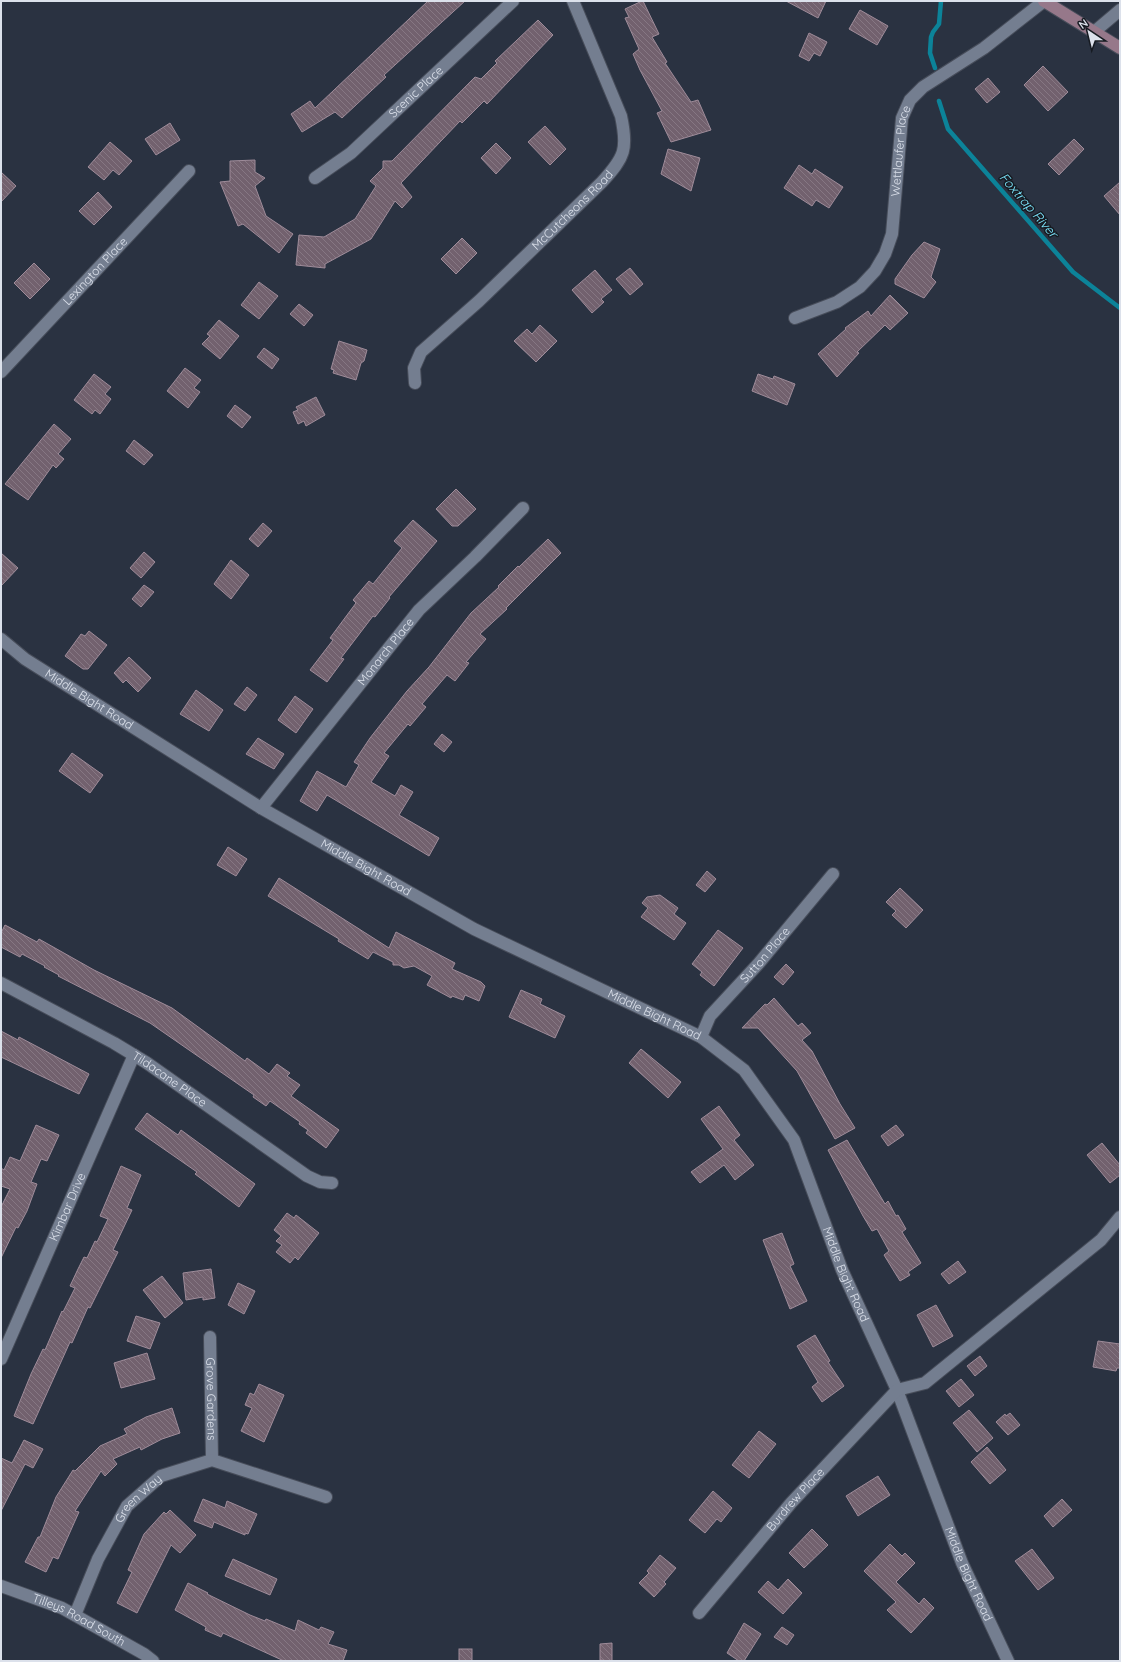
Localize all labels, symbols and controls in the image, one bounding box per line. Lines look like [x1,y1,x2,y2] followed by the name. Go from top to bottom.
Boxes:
[1069,12,1109,52] north arrow
[1076,16,1091,32] text: N
[385,62,446,121] street label: Scenic Place
[887,102,914,197] street label: Wettlaufer Place
[528,167,616,253] street label: McCutcheons Road
[996,169,1063,242] water label: Foxtrap River
[60,234,130,308] street label: Lexington Place
[354,614,417,688] street label: Monarch Place
[42,666,136,732] street label: Middle Bight Road
[318,836,414,899] street label: Middle Bight Road
[736,923,793,986] street label: Sutton Place
[605,986,704,1043] street label: Middle Bight Road
[129,1048,210,1110] street label: Tildacane Place
[46,1170,89,1243] street label: Kimbar Drive
[820,1225,873,1324] street label: Middle Bight Road
[203,1357,220,1441] street label: Grove Gardens
[763,1464,827,1534] street label: Burdrew Place
[111,1471,165,1525] street label: Green Way
[942,1524,996,1623] street label: Middle Bight Road
[30,1590,128,1649] street label: Tilleys Road South

